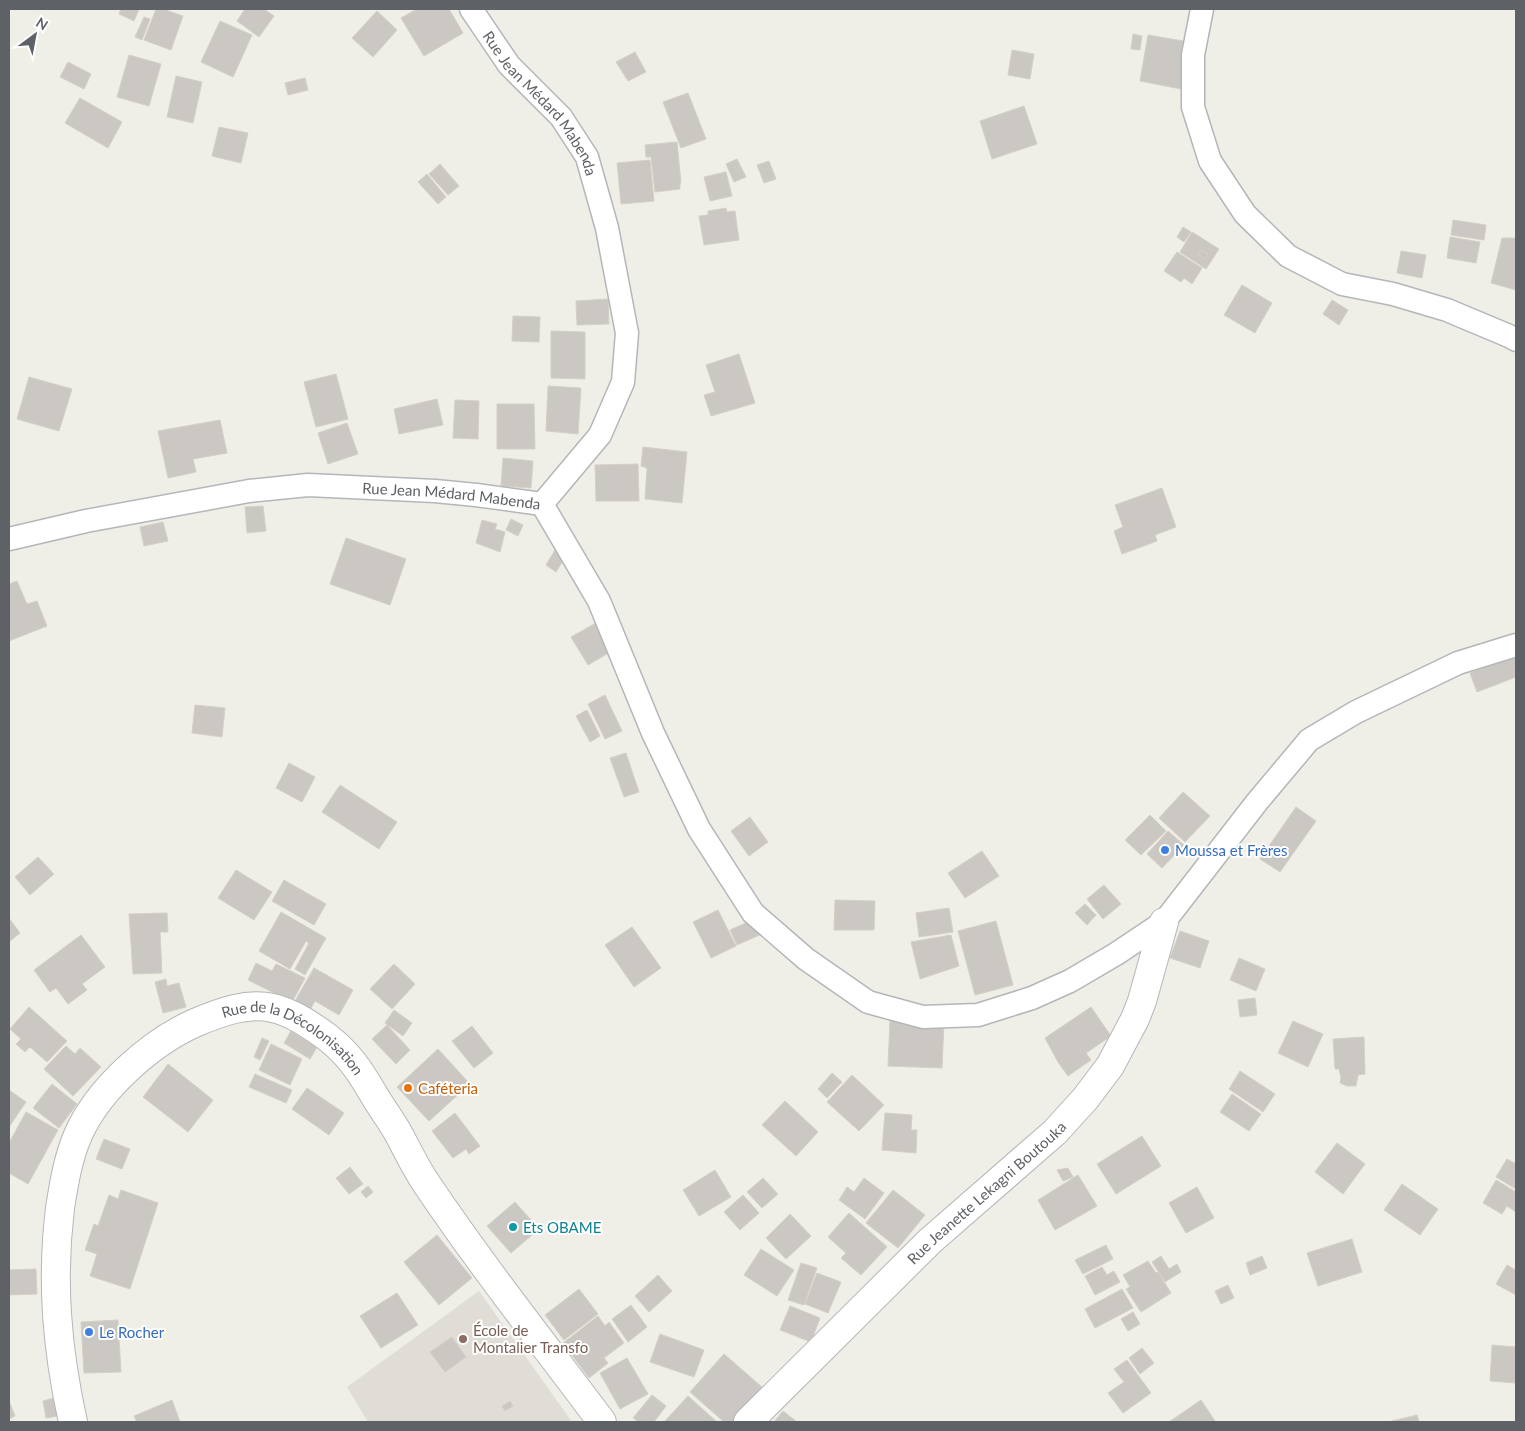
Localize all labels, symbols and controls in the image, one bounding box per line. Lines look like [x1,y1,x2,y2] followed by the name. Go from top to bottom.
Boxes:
[10,10,60,60] north arrow
[33,13,51,34] text: N
[480,27,601,177] street label: Rue Jean Médard Mabenda
[362,479,542,513] street label: Rue Jean Médard Mabenda
[1175,841,1287,859] place label: Moussa et Frères
[1159,844,1171,856] marker: Moussa et Frères
[219,997,368,1078] street label: Rue de la Décolonisation
[418,1079,478,1097] place label: Caféteria
[402,1082,414,1094] marker: Caféteria
[903,1117,1069,1268] street label: Rue Jeanette Lekagni Boutouka
[523,1218,601,1236] place label: Ets OBAME
[507,1221,519,1233] marker: Ets OBAME
[473,1321,588,1356] place label: École de Montalier Transfo
[99,1323,165,1341] place label: Le Rocher
[83,1326,95,1338] marker: Le Rocher
[457,1333,469,1345] marker: École de Montalier Transfo

